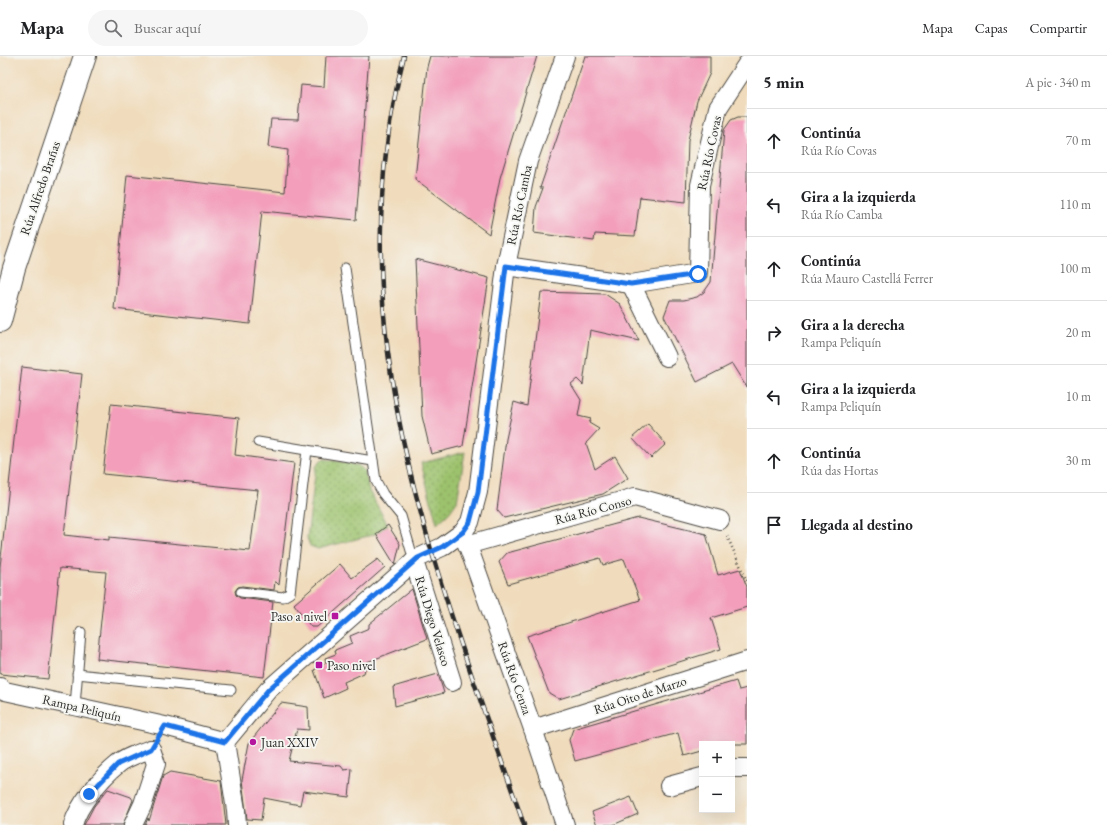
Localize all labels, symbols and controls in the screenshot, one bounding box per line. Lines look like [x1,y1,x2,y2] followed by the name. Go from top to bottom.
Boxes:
[88,10,368,46] search box
[20,15,64,40] text: Mapa
[102,17,124,39] icon: search
[134,18,201,37] text: Buscar aquí
[922,19,953,37] text: Mapa
[975,19,1007,37] text: Capas
[1029,19,1087,37] text: Compartir
[763,71,804,93] text: 5 min
[1025,74,1091,91] text: A pie · 340 m
[693,114,725,192] street label: Rúa Río Covas
[801,123,861,142] text: Continúa
[763,130,785,152] icon: ahead
[1066,132,1091,149] text: 70 m
[16,139,64,237] street label: Rúa Alfredo Brañas
[801,142,877,159] text: Rúa Río Covas
[502,163,536,247] street label: Rúa Río Camba
[801,187,916,206] text: Gira a la izquierda
[763,194,785,216] icon: left
[1060,196,1091,213] text: 110 m
[801,206,883,223] text: Rúa Río Camba
[801,251,861,270] text: Continúa
[763,258,785,280] icon: ahead
[1060,260,1091,277] text: 100 m
[689,265,707,283] route start
[801,270,933,287] text: Rúa Mauro Castellá Ferrer
[801,315,905,334] text: Gira a la derecha
[763,322,785,344] icon: right
[1066,324,1091,341] text: 20 m
[801,334,881,351] text: Rampa Peliquín
[801,379,916,398] text: Gira a la izquierda
[763,386,785,408] icon: left
[1066,388,1091,405] text: 10 m
[801,398,881,415] text: Rampa Peliquín
[801,443,861,462] text: Continúa
[763,450,785,472] icon: ahead
[1066,452,1091,469] text: 30 m
[801,462,878,479] text: Rúa das Hortas
[553,492,633,528] street label: Rúa Río Conso
[763,514,785,536] icon: arrive
[801,515,913,534] text: Llegada al destino
[411,574,455,668] street label: Rúa Diego Velasco
[271,608,327,625] place label: Paso a nivel
[330,611,340,621] marker: Paso a nivel
[494,639,536,718] street label: Rúa Río Cenza
[327,657,376,674] place label: Paso nivel
[314,660,324,670] marker: Paso nivel
[591,672,689,718] street label: Rúa Oito de Marzo
[41,691,123,725] street label: Rampa Peliquín
[260,734,319,751] place label: Juan XXIV
[248,737,258,747] marker: Juan XXIV
[699,741,735,813] map controls
[699,741,735,777] button: +
[699,777,735,813] button: −
[80,785,98,803] route end

